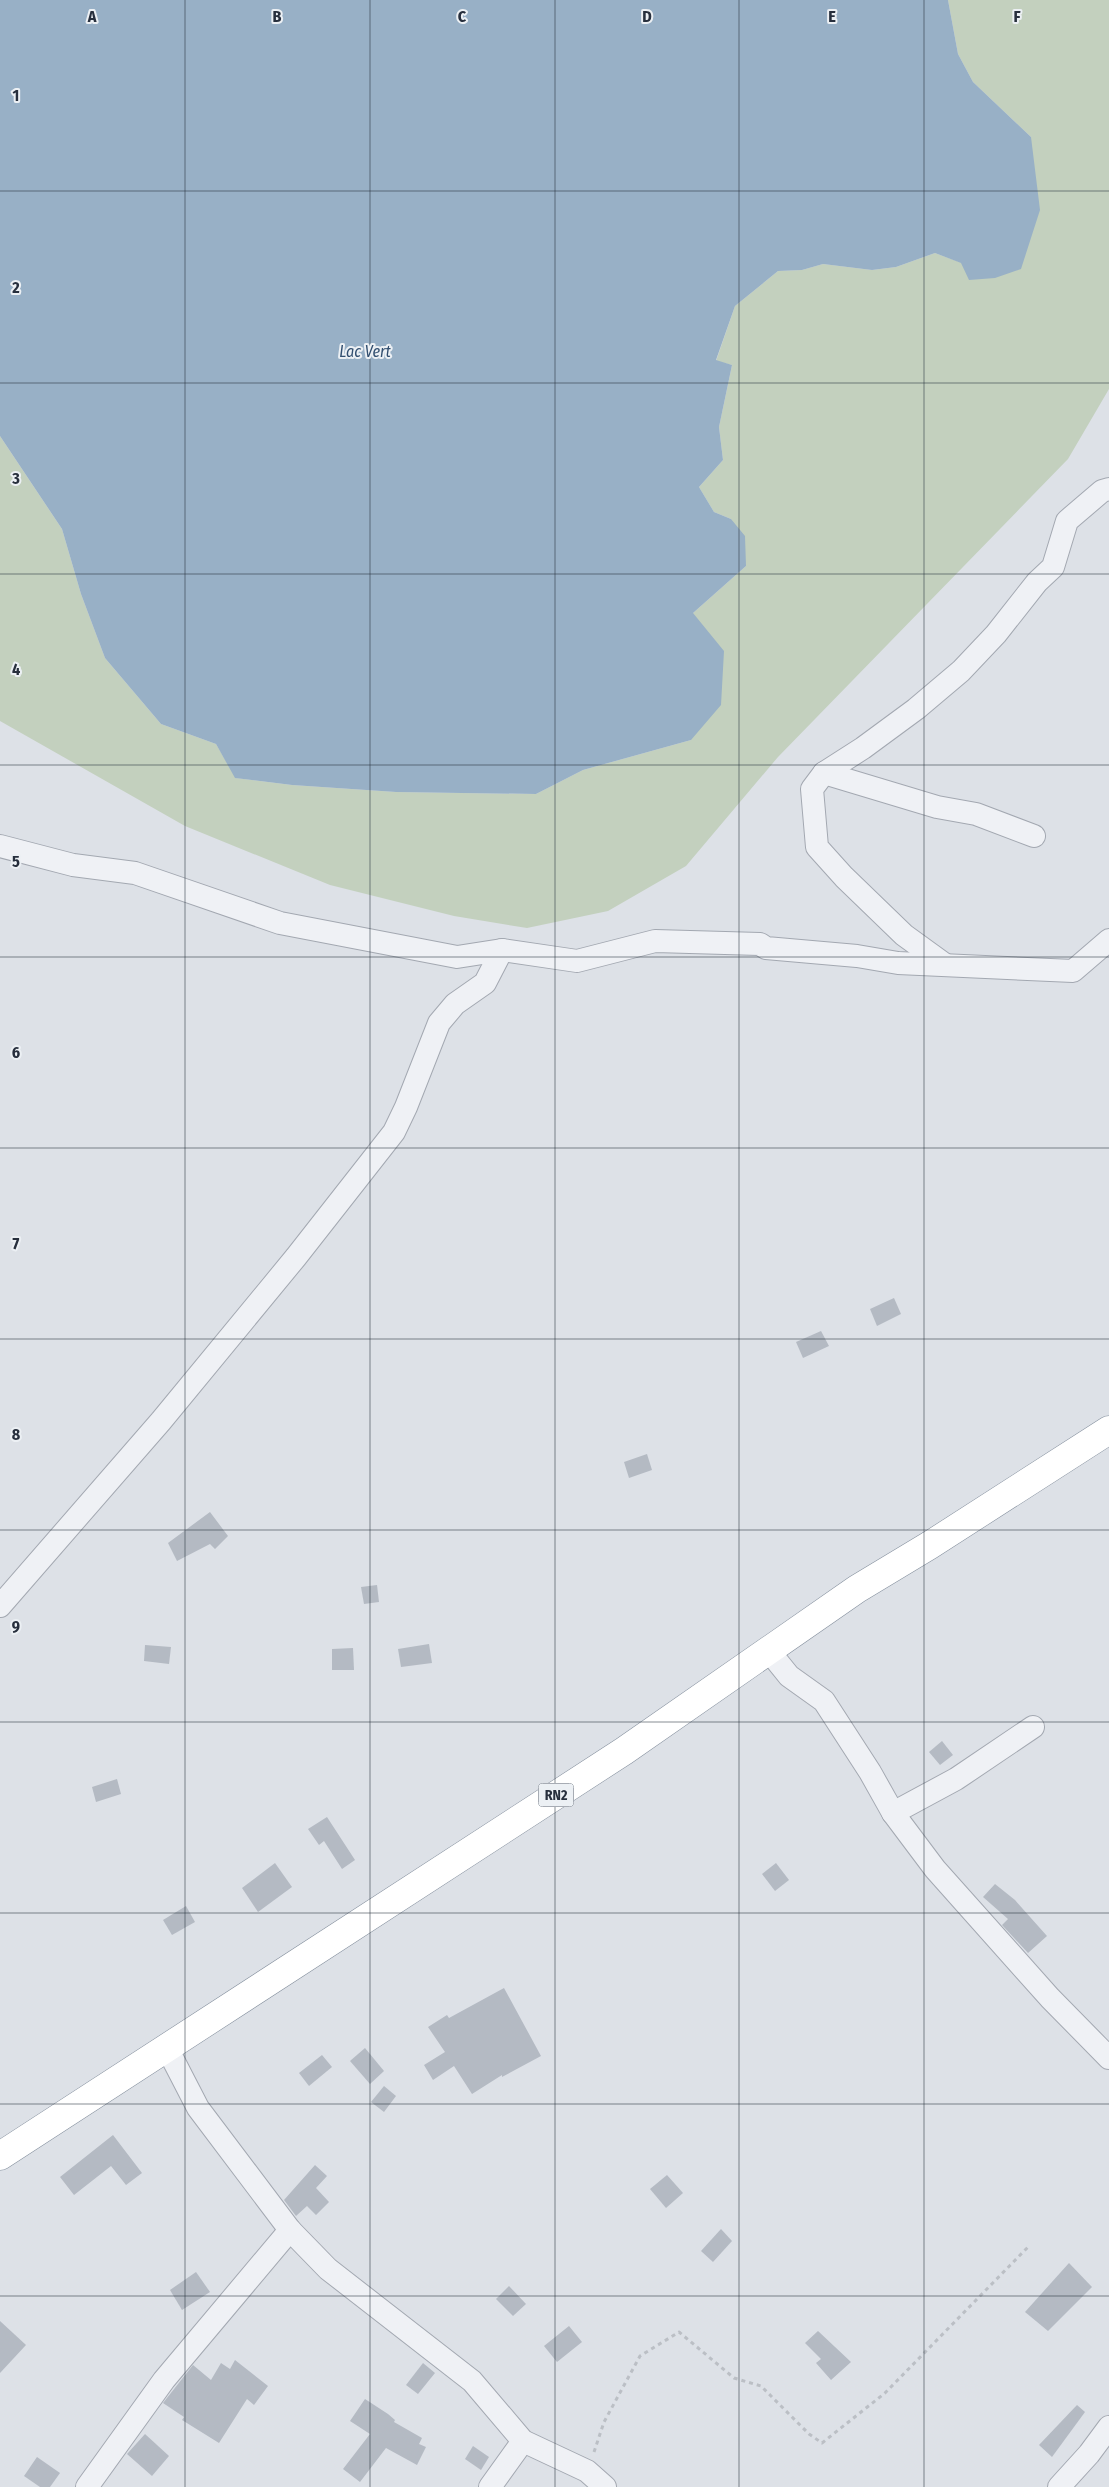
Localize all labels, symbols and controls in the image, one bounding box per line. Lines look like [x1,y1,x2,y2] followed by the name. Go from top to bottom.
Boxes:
[87,7,97,26] text: A
[273,7,282,26] text: B
[458,7,467,26] text: C
[642,7,652,26] text: D
[828,7,836,26] text: E
[1013,7,1021,26] text: F
[13,86,19,105] text: 1
[11,278,20,297] text: 2
[339,342,392,361] water label: Lac Vert
[11,469,20,488] text: 3
[12,660,20,679] text: 4
[12,852,20,871] text: 5
[12,1043,20,1062] text: 6
[13,1234,20,1253] text: 7
[12,1425,21,1444] text: 8
[12,1617,20,1636] text: 9
[538,1784,574,1806] road number: RN2

